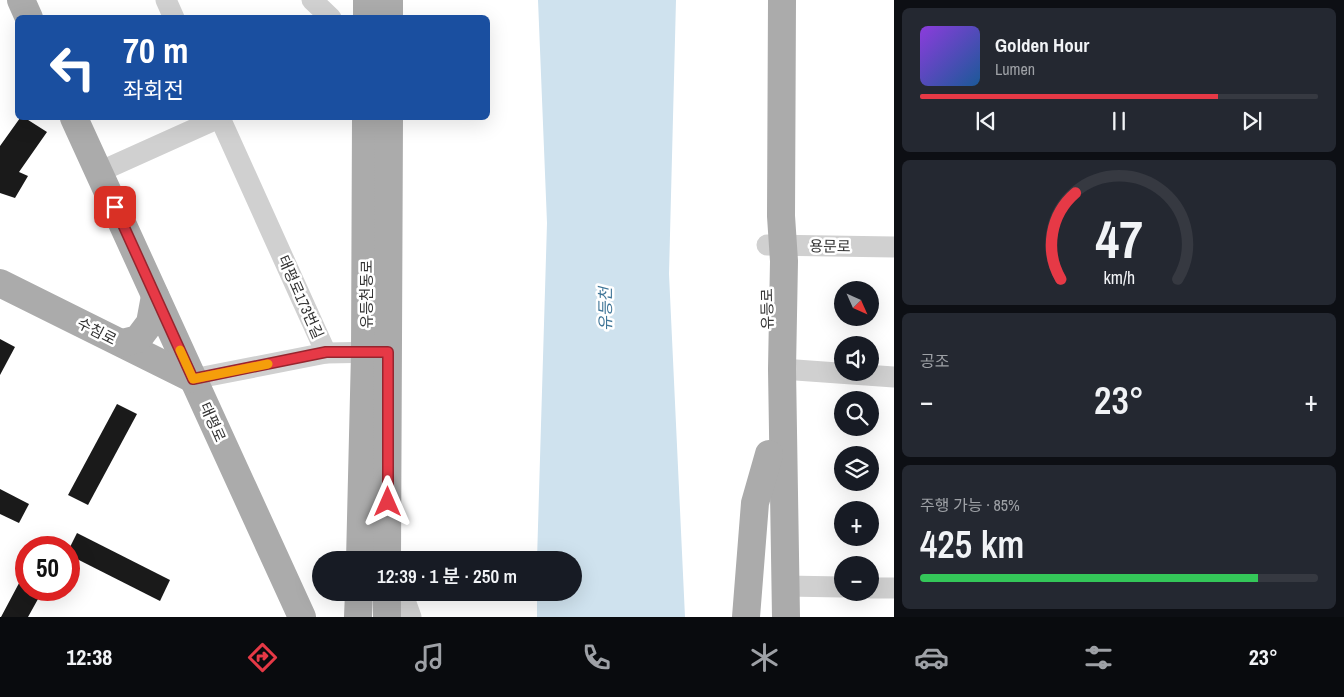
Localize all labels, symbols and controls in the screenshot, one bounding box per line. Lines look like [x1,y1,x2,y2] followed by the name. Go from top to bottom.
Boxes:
[123,27,188,74] text: 70 m
[995,32,1089,58] text: Golden Hour
[40,35,105,100] icon: left
[995,58,1035,80] text: Lumen
[123,75,184,105] text: 좌회전
[972,107,1000,135] icon: previous
[1105,107,1133,135] icon: pause
[1238,107,1266,135] icon: next
[94,186,136,228] pin
[101,193,129,221] icon: arrive
[1095,204,1143,274] text: 47
[809,235,851,257] street label: 용문로
[273,252,329,342] street label: 태평로173번길
[356,259,377,329] street label: 유등천동로
[1103,266,1135,290] text: km/h
[834,281,879,326] north arrow
[834,281,879,601] map controls
[594,285,616,331] water label: 유등천
[756,288,778,330] street label: 유등로
[74,312,120,350] street label: 수침로
[834,336,879,381] button: sound
[920,350,949,372] text: 공조
[1094,375,1144,426] text: 23°
[920,382,933,420] text: −
[1305,382,1318,420] text: +
[834,391,879,436] button: search
[195,399,231,445] street label: 태평로
[834,446,879,491] button: layers
[361,475,413,527] position arrow
[920,494,1020,516] text: 주행 가능 · 85%
[834,501,879,546] button: +
[920,519,1024,570] text: 425 km
[15,536,80,601] speed limit sign: 50
[834,556,879,601] button: −
[377,563,517,589] text: 12:39 · 1 분 · 250 m
[245,640,280,675] icon: directions
[412,640,447,675] icon: music
[579,640,614,675] icon: phone
[747,640,782,675] icon: climate
[914,640,949,675] icon: car
[1081,640,1116,675] icon: filters
[66,642,112,672] text: 12:38
[1249,642,1278,672] text: 23°

